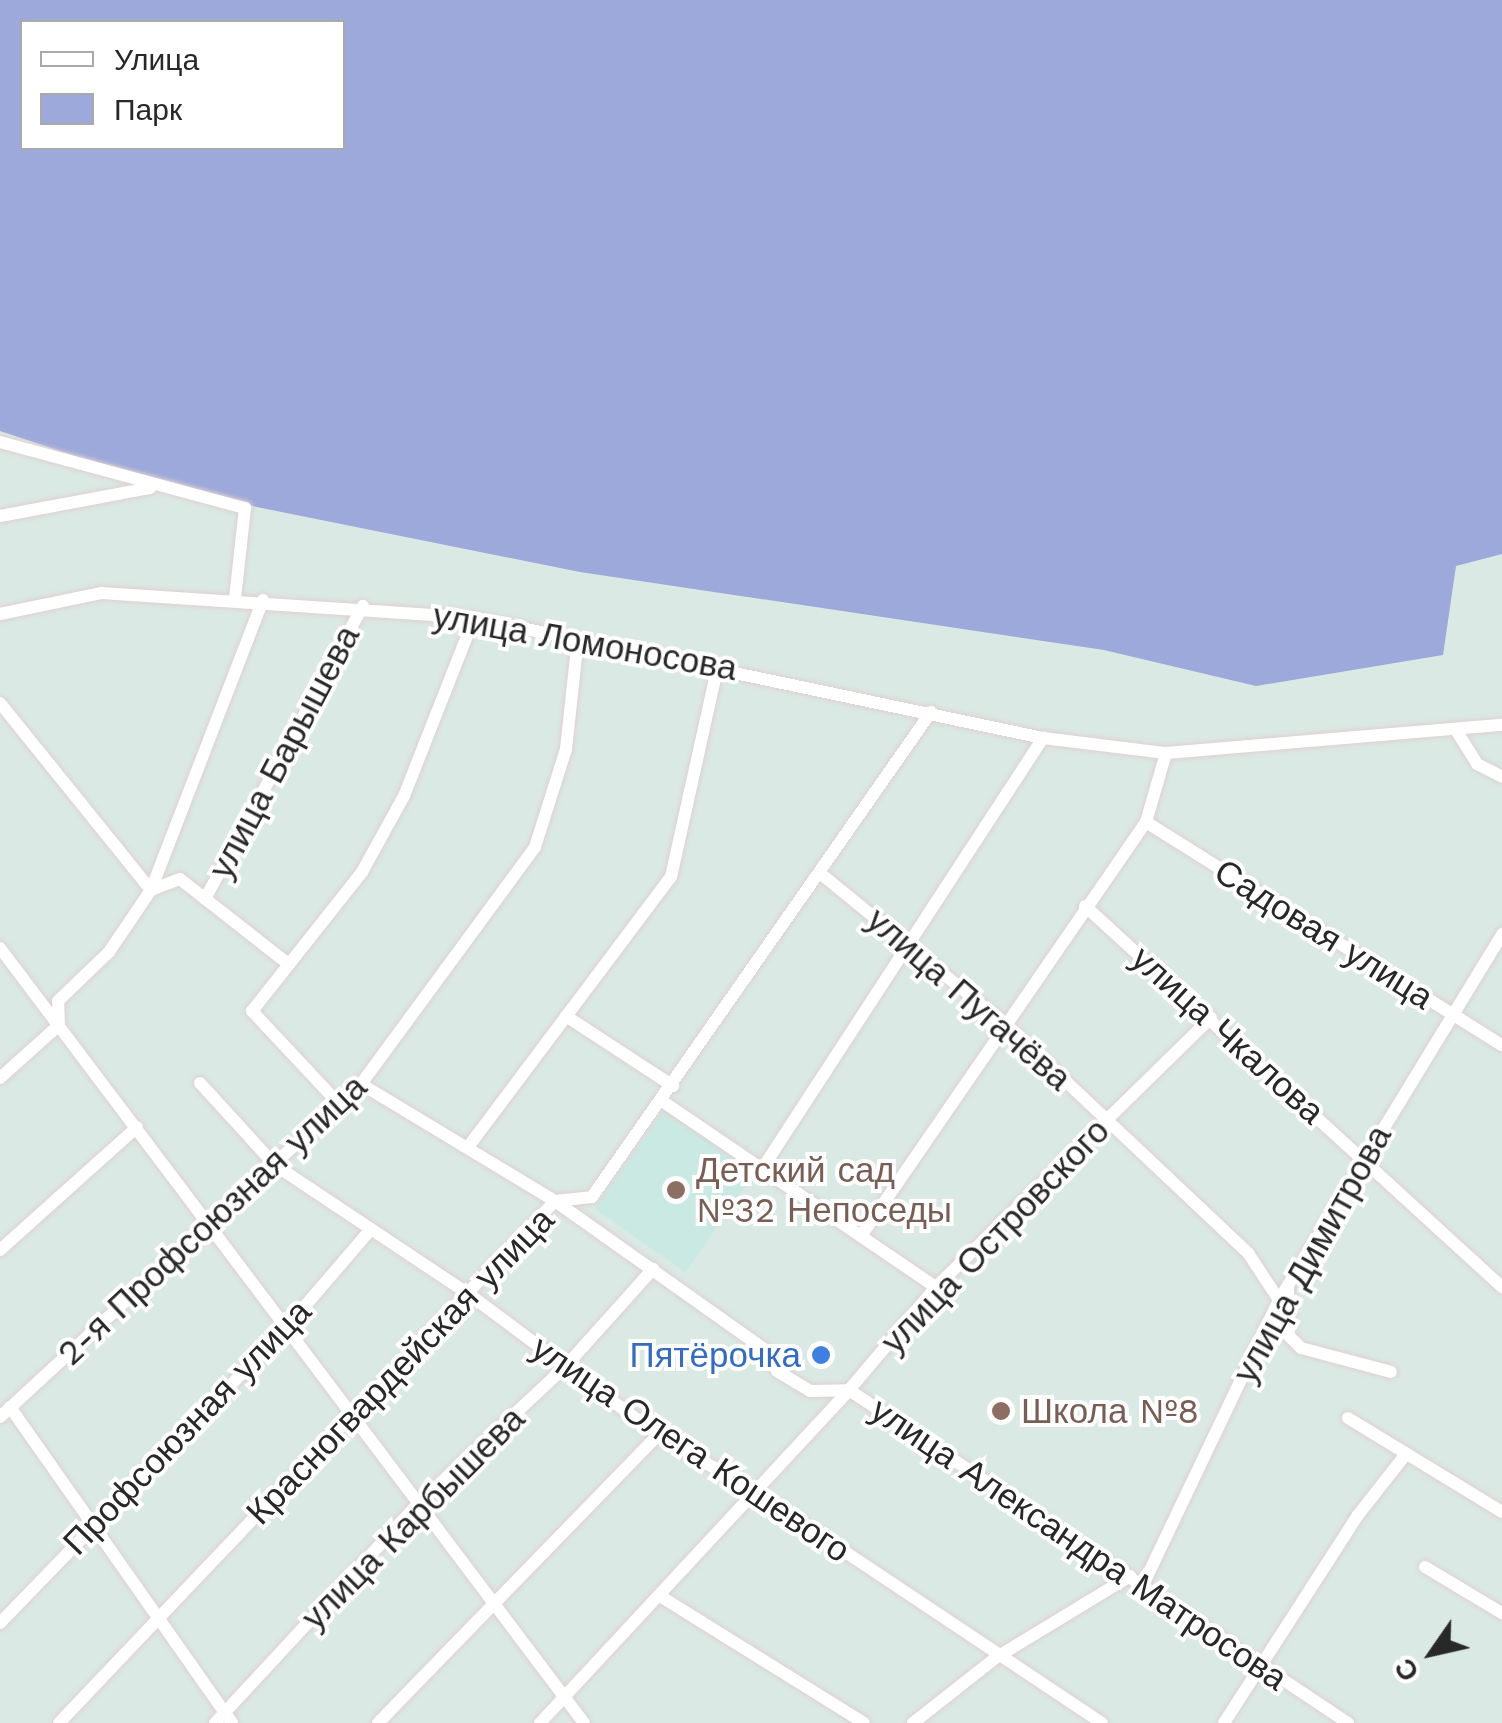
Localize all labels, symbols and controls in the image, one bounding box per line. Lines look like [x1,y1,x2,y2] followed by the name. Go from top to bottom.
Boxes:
[20,20,345,150] legend
[114,42,199,77] text: Улица
[114,92,182,127] text: Парк
[430,595,740,689] street label: улица Ломоносова
[200,618,368,886] street label: улица Барышева
[1207,850,1441,1018] street label: Садовая улица
[858,899,1080,1099] street label: улица Пугачёва
[1123,937,1333,1133] street label: улица Чкалова
[49,1066,375,1374] street label: 2-я Профсоюзная улица
[872,1110,1118,1362] street label: улица Островского
[1224,1118,1400,1390] street label: улица Димитрова
[696,1149,952,1231] place label: Детский сад №32 Непоседы
[665,1179,687,1201] marker: Детский сад №32 Непоседы
[238,1199,562,1533] street label: Красногвардейская улица
[54,1291,320,1563] street label: Профсоюзная улица
[524,1327,858,1571] street label: улица Олега Кошевого
[629,1334,801,1376] place label: Пятёрочка
[810,1344,832,1366] marker: Пятёрочка
[863,1389,1295,1699] street label: улица Александра Матросова
[1021,1390,1199,1432] place label: Школа №8
[293,1398,533,1638] street label: улица Карбышева
[990,1400,1012,1422] marker: Школа №8
[1382,1603,1482,1703] north arrow
[1387,1652,1426,1688] text: С

